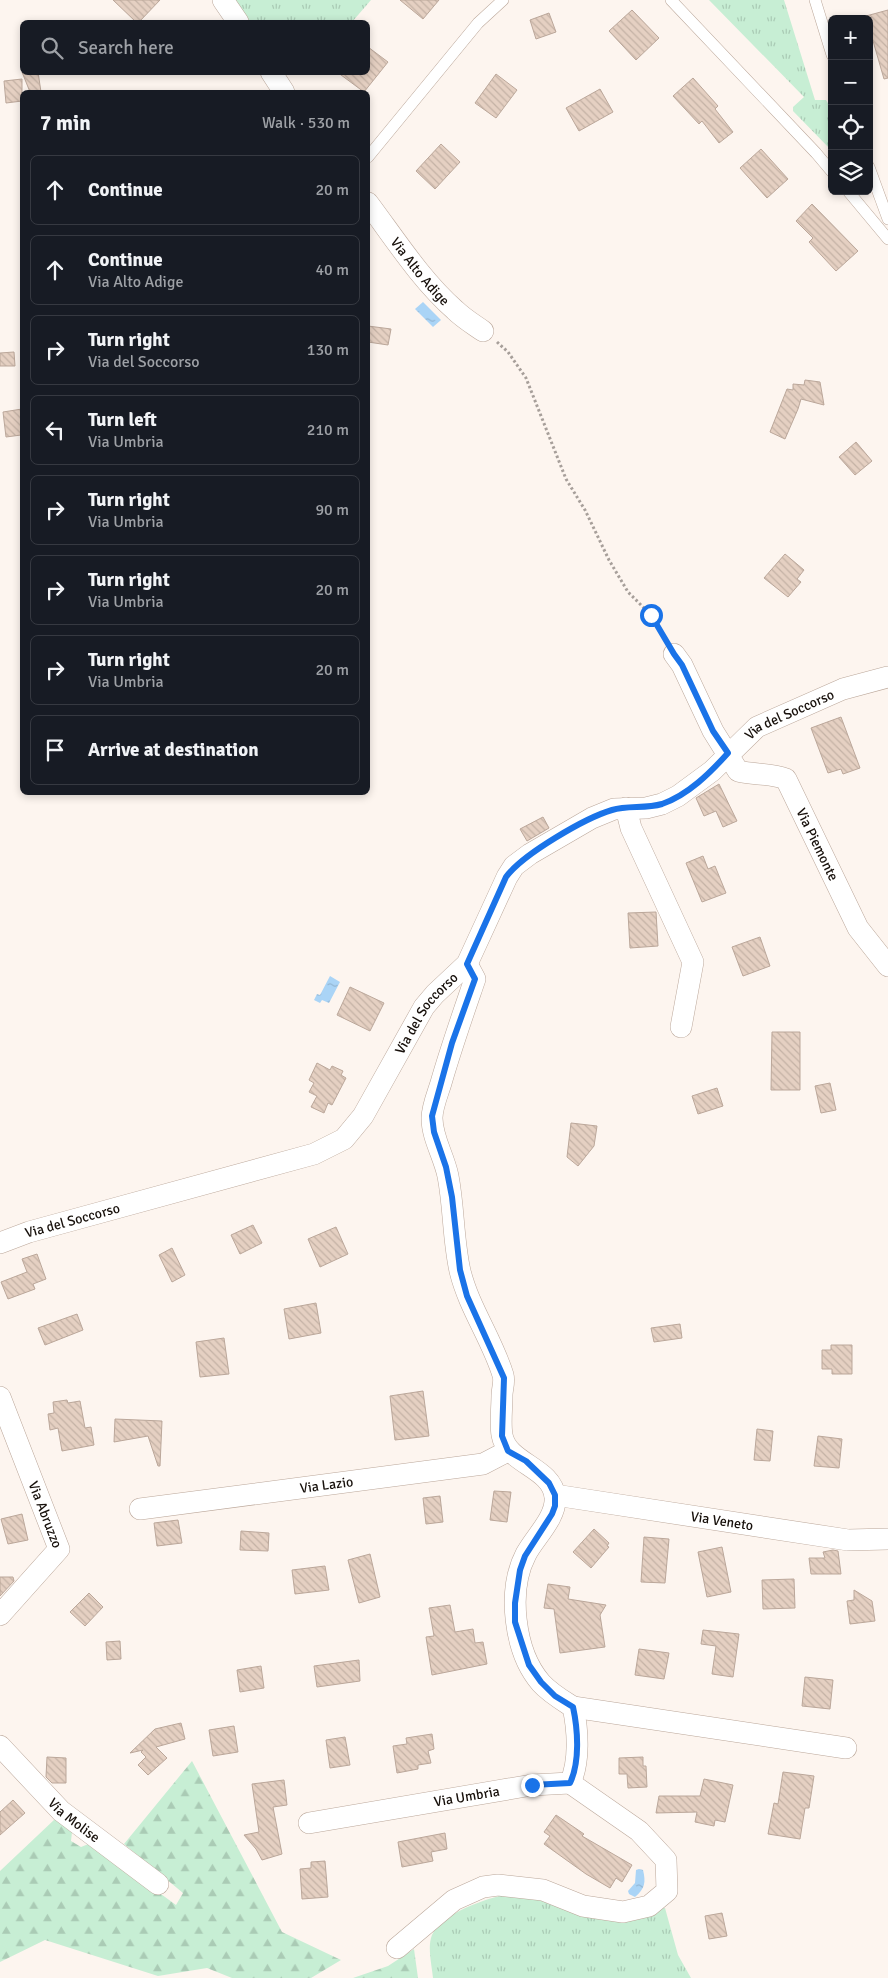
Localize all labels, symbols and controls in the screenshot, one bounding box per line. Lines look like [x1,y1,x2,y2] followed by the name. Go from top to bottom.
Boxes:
[828,15,873,195] map controls
[828,15,873,60] button: +
[20,20,370,75] search box
[38,34,66,62] icon: search
[78,36,174,60] text: Search here
[828,60,873,105] button: −
[828,105,873,150] button: locate
[40,110,91,136] text: 7 min
[262,113,350,133] text: Walk · 530 m
[828,150,873,195] button: layers
[41,176,69,204] icon: ahead
[88,178,163,202] text: Continue
[315,180,349,200] text: 20 m
[387,234,453,309] street label: Via Alto Adige
[88,248,163,272] text: Continue
[41,256,69,284] icon: ahead
[315,260,349,280] text: 40 m
[88,272,183,292] text: Via Alto Adige
[88,328,170,352] text: Turn right
[41,336,69,364] icon: right
[307,340,349,360] text: 130 m
[88,352,200,372] text: Via del Soccorso
[88,408,157,432] text: Turn left
[41,416,69,444] icon: left
[307,420,349,440] text: 210 m
[88,432,164,452] text: Via Umbria
[88,488,170,512] text: Turn right
[41,496,69,524] icon: right
[315,500,349,520] text: 90 m
[88,512,164,532] text: Via Umbria
[88,568,170,592] text: Turn right
[41,576,69,604] icon: right
[315,580,349,600] text: 20 m
[88,592,164,612] text: Via Umbria
[640,604,663,627] route start
[88,648,170,672] text: Turn right
[41,656,69,684] icon: right
[315,660,349,680] text: 20 m
[88,672,164,692] text: Via Umbria
[741,686,837,743] street label: Via del Soccorso
[41,736,69,764] icon: arrive
[88,738,259,762] text: Arrive at destination
[793,805,842,883] street label: Via Piemonte
[391,969,461,1057] street label: Via del Soccorso
[23,1199,122,1241] street label: Via del Soccorso
[299,1473,354,1496] street label: Via Lazio
[25,1479,66,1550] street label: Via Abruzzo
[690,1507,755,1534] street label: Via Veneto
[521,1774,544,1797] route end
[433,1782,501,1810] street label: Via Umbria
[45,1794,103,1846] street label: Via Molise

